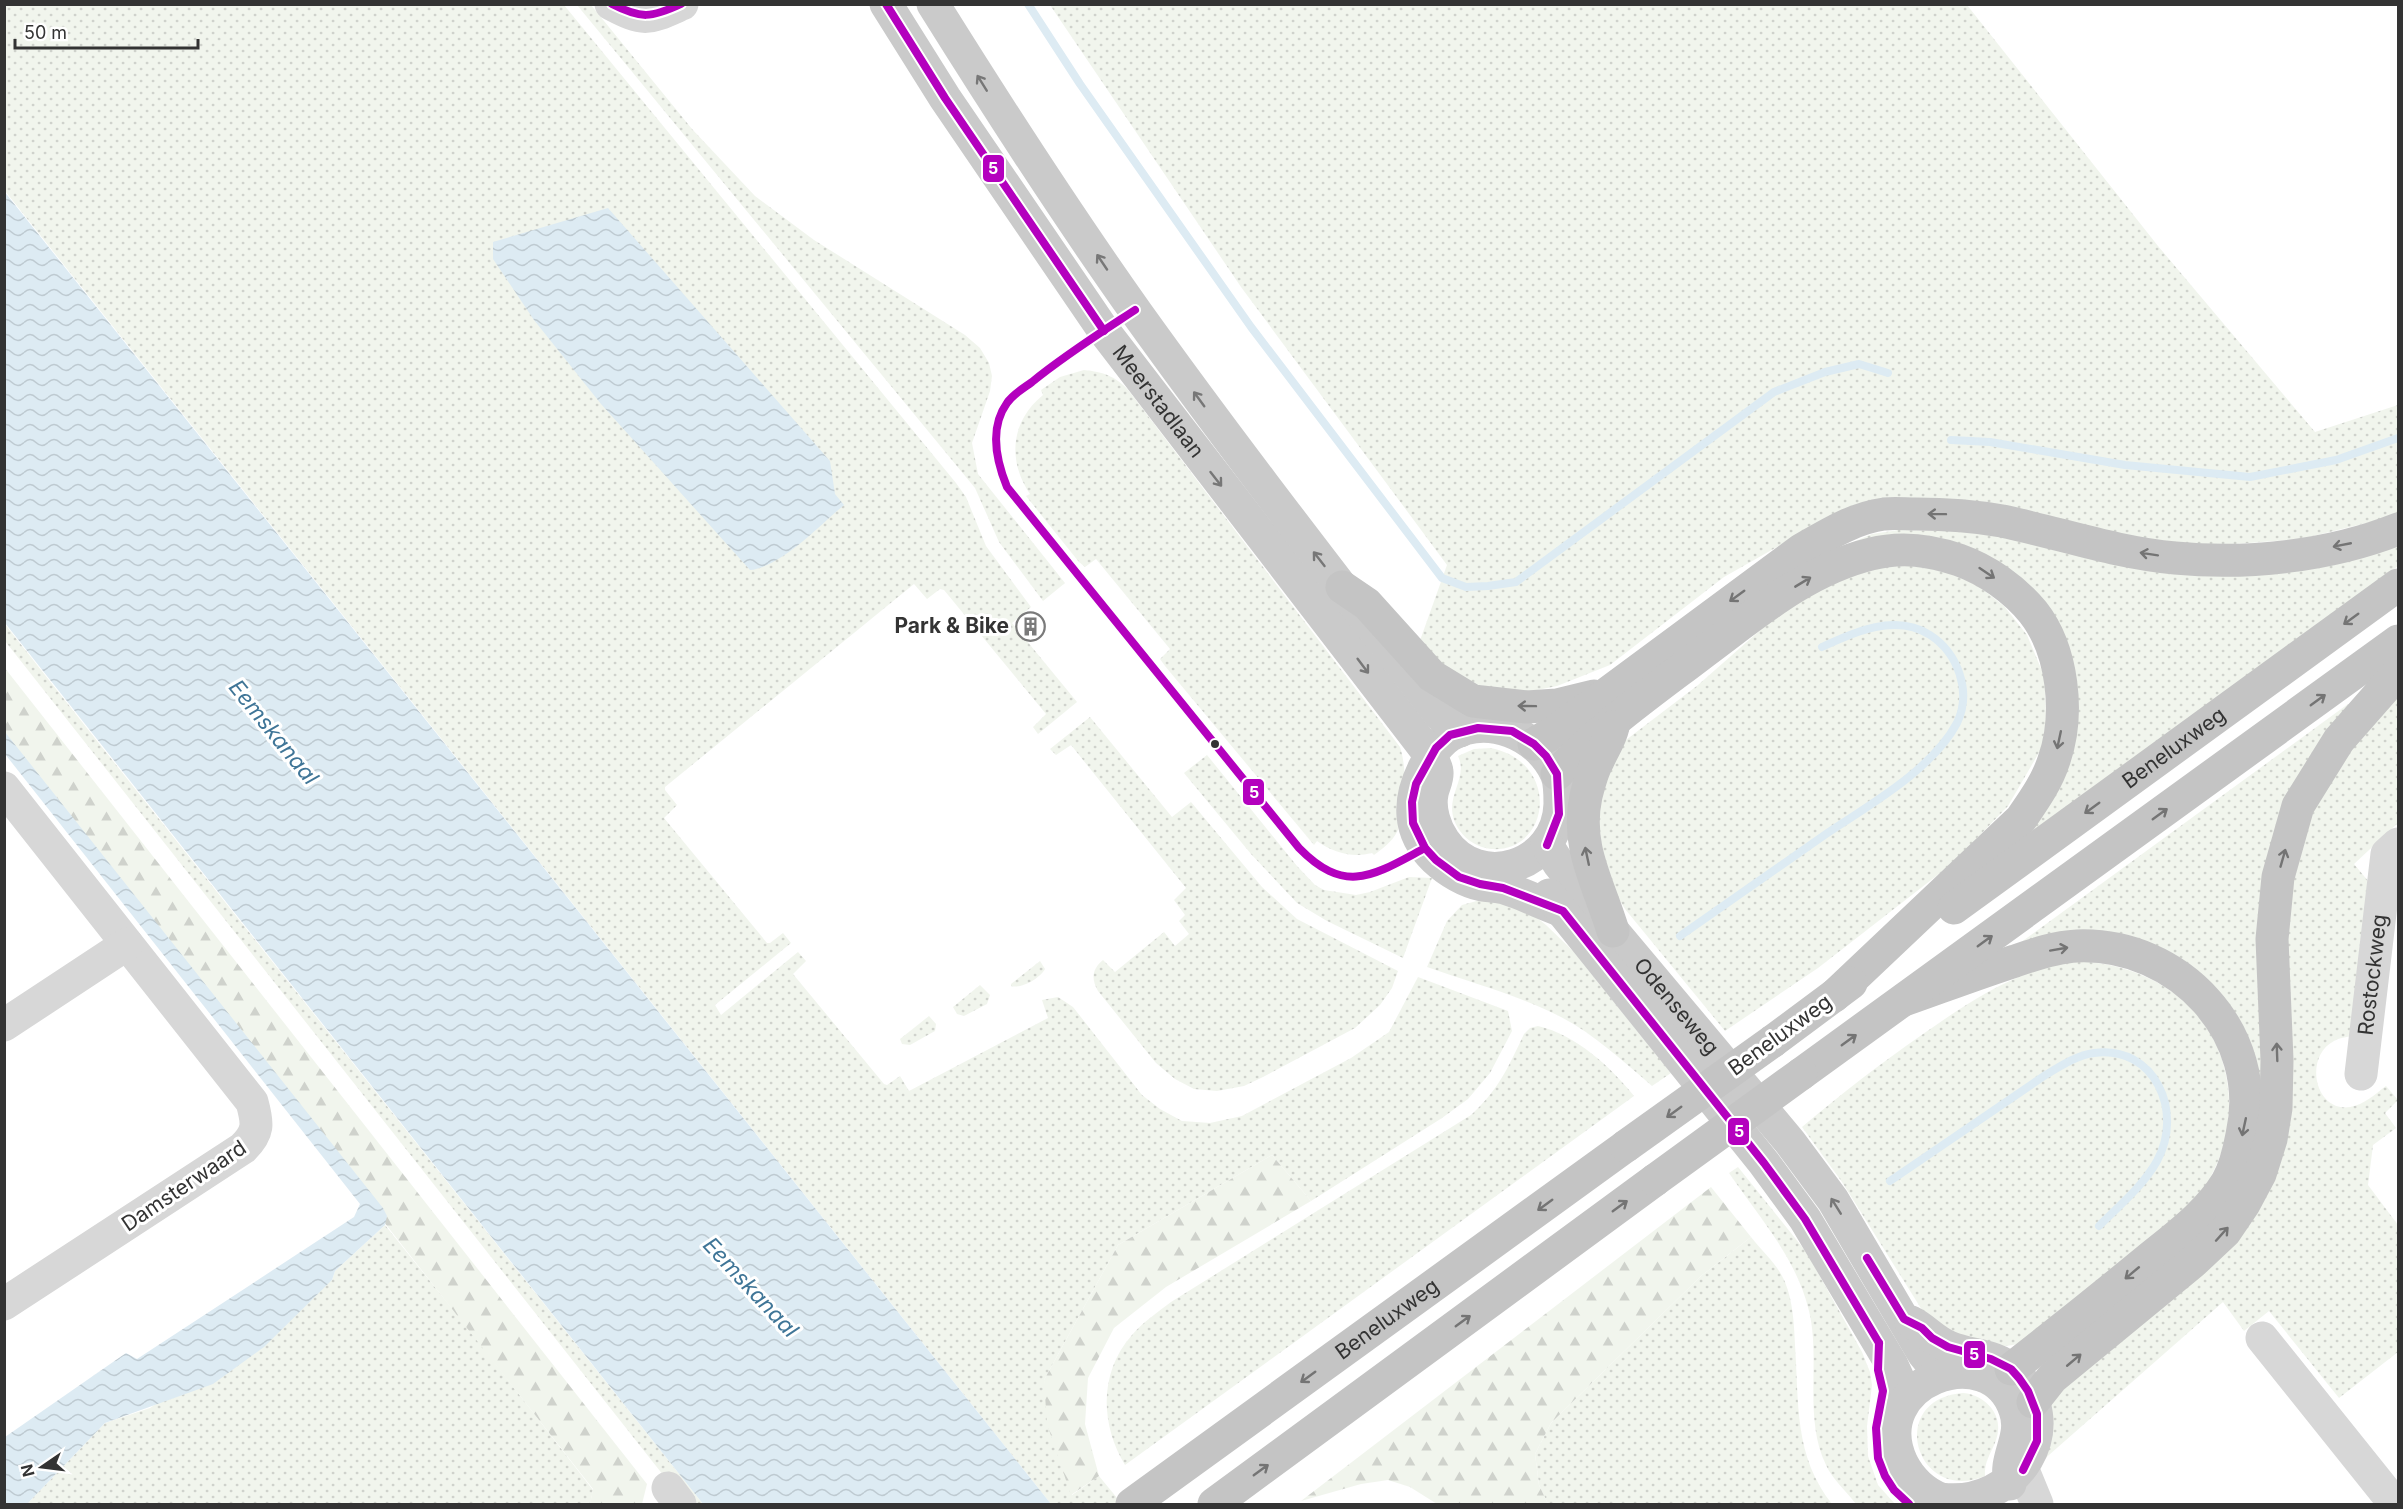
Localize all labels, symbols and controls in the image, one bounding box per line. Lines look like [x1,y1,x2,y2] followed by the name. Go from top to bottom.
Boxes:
[15,12,198,50] scale bar
[24,22,67,43] text: 50 m
[976,75,988,92] one-way arrow
[982,154,1005,183] line badge: 5
[988,158,998,178] text: 5
[1096,254,1108,270] one-way arrow
[1107,340,1210,462] street label: Meerstadlaan
[1193,391,1206,407] one-way arrow
[1210,471,1223,487] one-way arrow
[1928,508,1948,520] one-way arrow
[2333,540,2353,551] one-way arrow
[2140,549,2159,560] one-way arrow
[1313,551,1326,567] one-way arrow
[1978,568,1995,580] one-way arrow
[1794,576,1811,588] one-way arrow
[1729,590,1745,603] one-way arrow
[1014,610,1046,642] building icon: Park & Bike
[895,613,1009,638] place label: Park & Bike
[2344,613,2360,625] one-way arrow
[1356,658,1369,674] one-way arrow
[224,674,325,790] water label: Eemskanaal
[2309,693,2325,706] one-way arrow
[1517,700,1537,712] one-way arrow
[2117,702,2230,793] street label: Beneluxweg
[2053,730,2064,750] one-way arrow
[1209,738,1221,750] unlabelled marker
[1242,778,1265,806] line badge: 5
[1249,782,1259,802] text: 5
[2084,802,2100,814] one-way arrow
[2152,808,2168,820] one-way arrow
[1580,847,1592,866] one-way arrow
[2278,849,2289,868] one-way arrow
[2353,913,2392,1037] street label: Rostockweg
[1977,935,1993,947] one-way arrow
[2049,943,2068,954] one-way arrow
[1629,953,1724,1060] street label: Odenseweg
[1723,989,1836,1080] street label: Beneluxweg
[1840,1034,1856,1046] one-way arrow
[2271,1043,2282,1063] one-way arrow
[1667,1105,1683,1118] one-way arrow
[2238,1116,2249,1136] one-way arrow
[1727,1117,1750,1146] line badge: 5
[1734,1121,1744,1141] text: 5
[117,1135,251,1236] street label: Damsterwaard
[1829,1198,1841,1215] one-way arrow
[1537,1199,1553,1212] one-way arrow
[1612,1199,1628,1212] one-way arrow
[2215,1227,2229,1242] one-way arrow
[698,1232,804,1343] water label: Eemskanaal
[2124,1266,2140,1279] one-way arrow
[1330,1273,1443,1365] street label: Beneluxweg
[1455,1315,1471,1327] one-way arrow
[1963,1340,1986,1369] line badge: 5
[1969,1344,1979,1364] text: 5
[2066,1354,2082,1367] one-way arrow
[1301,1371,1317,1383] one-way arrow
[12,1437,72,1497] north arrow
[16,1462,39,1479] text: N
[1252,1464,1268,1476] one-way arrow

